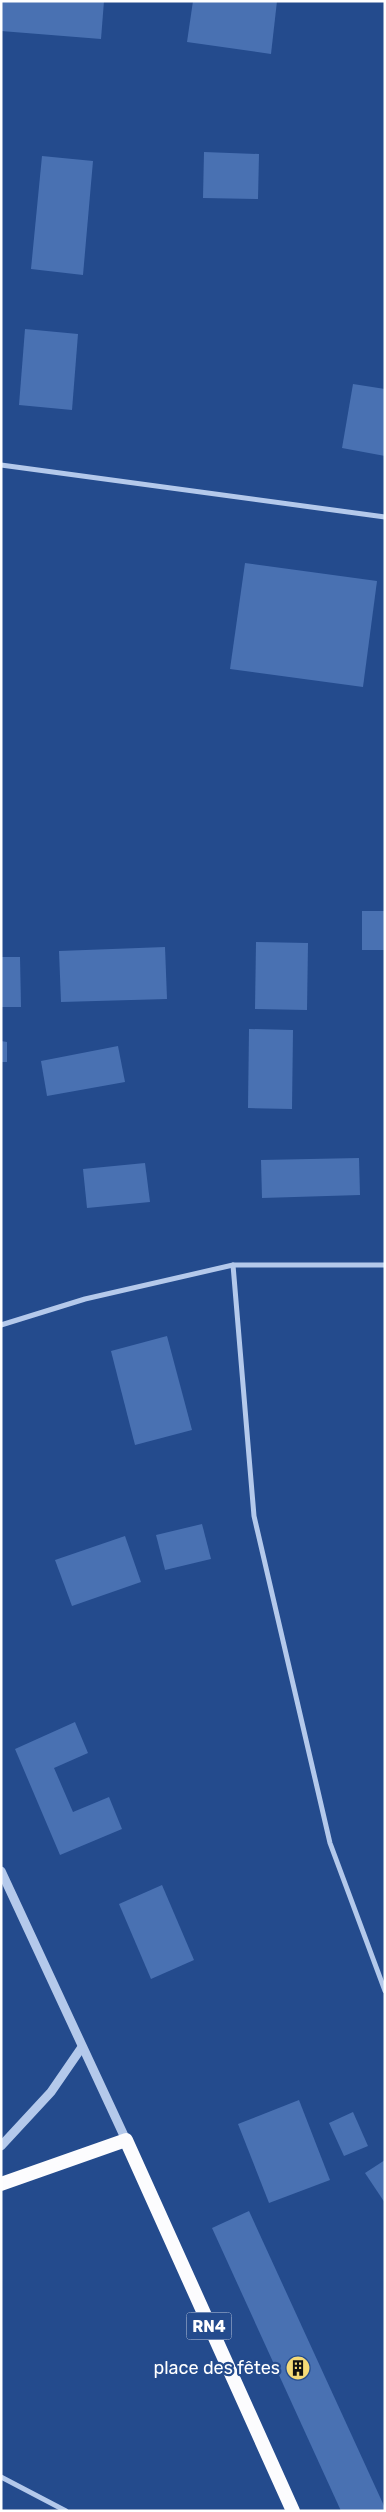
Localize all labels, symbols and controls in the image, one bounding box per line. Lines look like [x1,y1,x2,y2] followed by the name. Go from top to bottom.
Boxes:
[186,2312,232,2340] road number: RN4
[285,2355,311,2381] building icon: place des fêtes
[153,2357,280,2379] place label: place des fêtes

